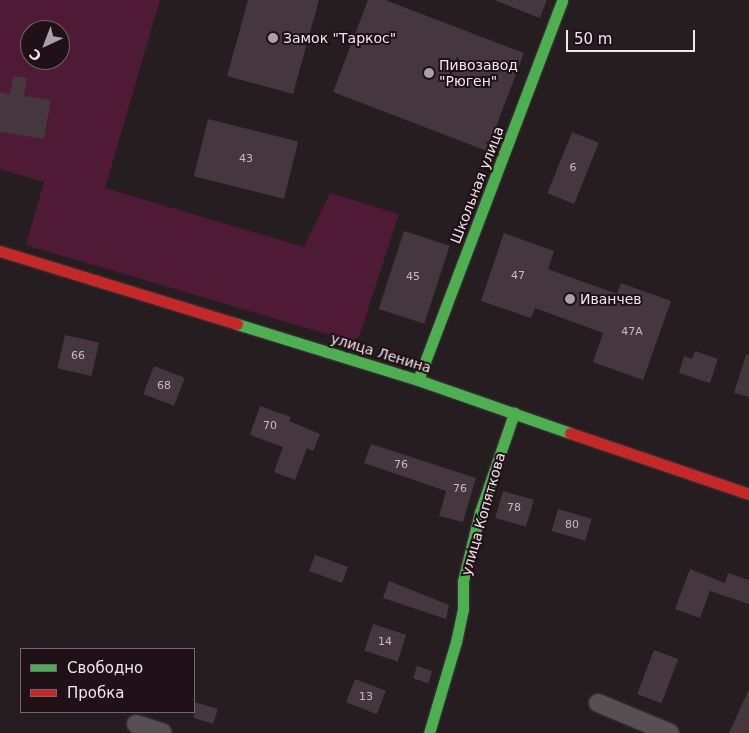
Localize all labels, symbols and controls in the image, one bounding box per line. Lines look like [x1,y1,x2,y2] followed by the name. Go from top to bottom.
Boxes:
[20,20,70,70] north arrow
[569,20,698,52] scale bar
[283,30,396,46] place label: Замок "Таркос"
[574,30,612,48] text: 50 m
[267,32,279,44] marker: Замок "Таркос"
[26,46,45,65] text: С
[439,57,518,90] place label: Пивозавод "Рюген"
[423,67,435,79] marker: Пивозавод "Рюген"
[447,124,507,246] street label: Школьная улица
[239,152,253,166] house number: 43
[570,161,576,175] house number: 6
[511,269,525,283] house number: 47
[406,270,420,284] house number: 45
[580,291,642,307] place label: Иванчев
[564,293,576,305] marker: Иванчев
[621,325,643,339] house number: 47А
[329,330,433,376] street label: улица Ленина
[71,349,85,363] house number: 66
[157,379,171,393] house number: 68
[263,419,277,433] house number: 70
[457,451,509,577] street label: улица Копяткова
[394,458,408,472] house number: 76
[453,482,467,496] house number: 76
[507,501,521,515] house number: 78
[565,518,579,532] house number: 80
[378,635,392,649] house number: 14
[20,648,195,713] legend
[67,659,143,677] text: Свободно
[67,684,124,702] text: Пробка
[359,690,373,704] house number: 13

